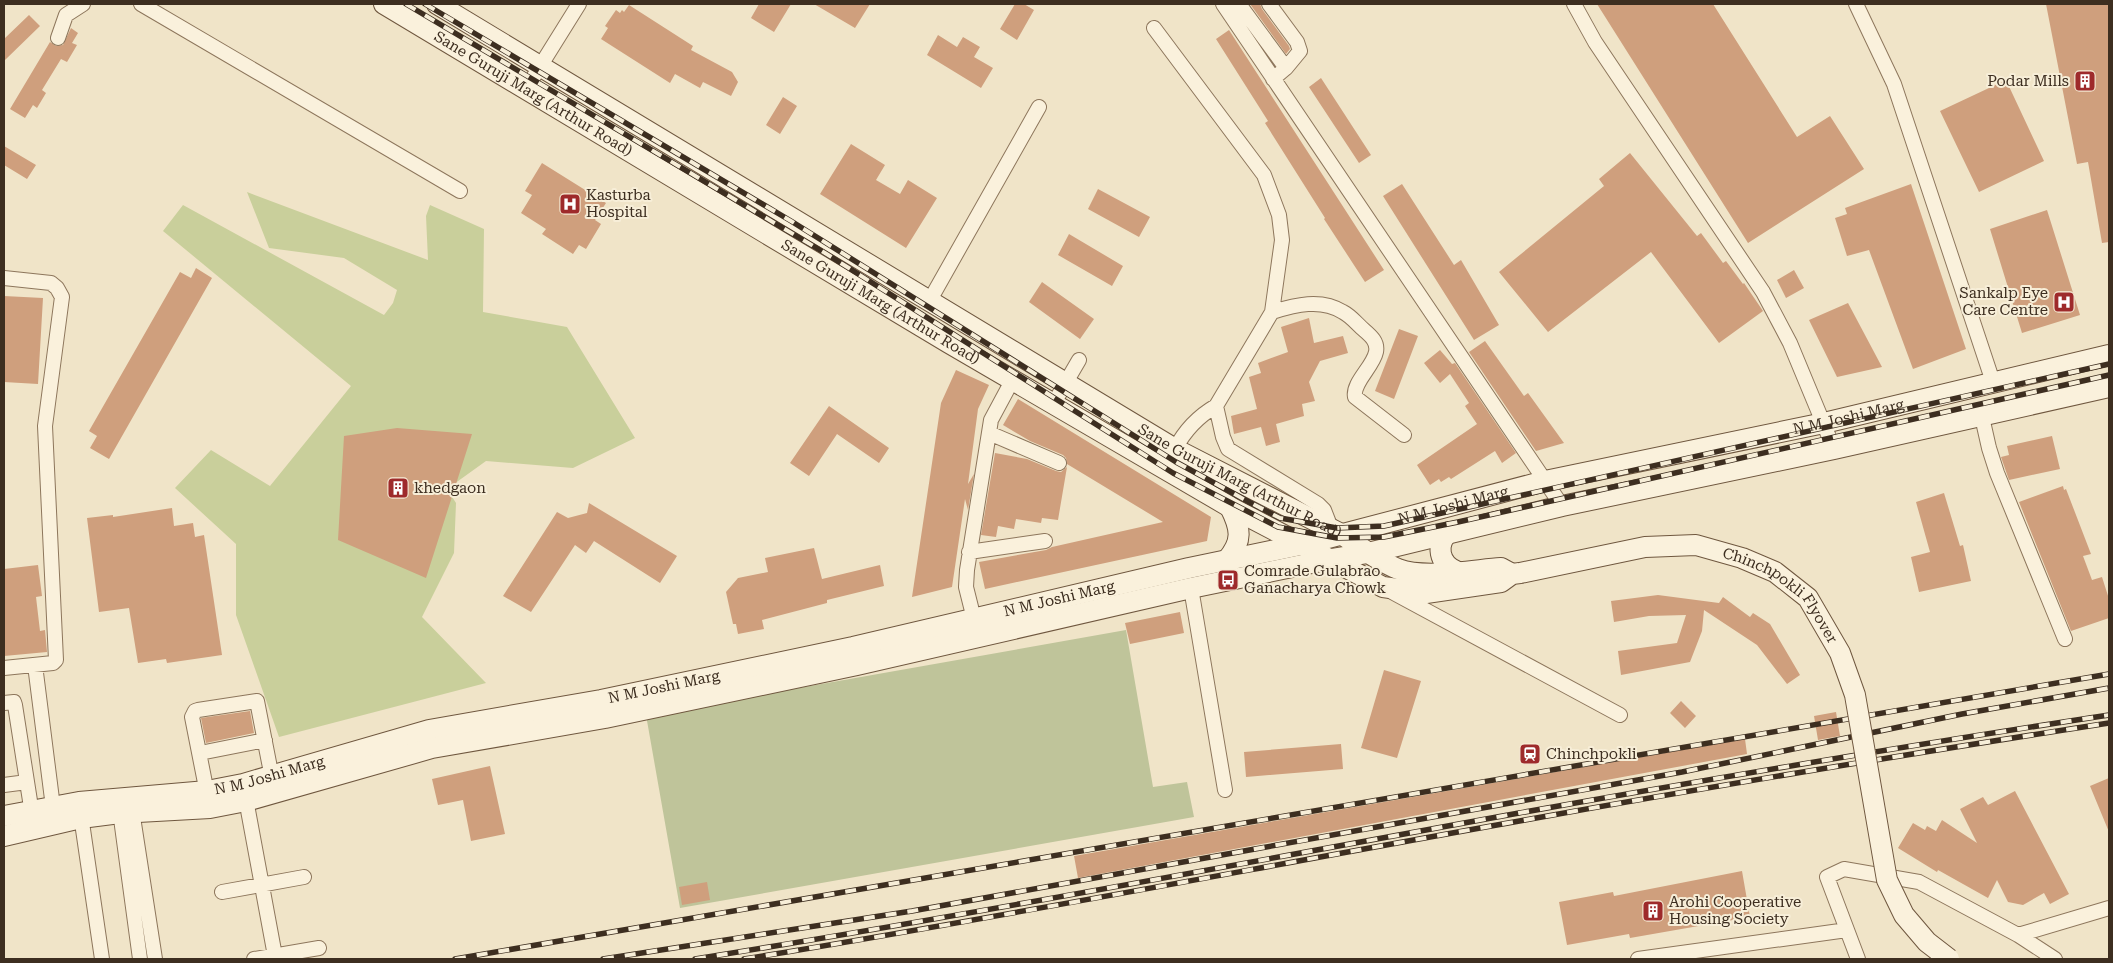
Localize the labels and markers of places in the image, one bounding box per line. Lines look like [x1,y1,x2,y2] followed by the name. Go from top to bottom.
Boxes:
[2073,69,2097,93] building icon: Podar Mills
[1987,72,2069,90] place label: Podar Mills
[586,186,651,221] place label: Kasturba Hospital
[558,192,582,216] hospital icon: Kasturba Hospital
[1959,284,2048,319] place label: Sankalp Eye Care Centre
[2052,290,2076,314] hospital icon: Sankalp Eye Care Centre
[386,476,410,500] building icon: khedgaon
[414,479,486,497] place label: khedgaon
[1244,562,1387,597] place label: Comrade Gulabrao Ganacharya Chowk
[1216,568,1240,592] bus stop icon: Comrade Gulabrao Ganacharya Chowk
[1518,742,1542,766] station icon: Chinchpokli
[1546,745,1637,763] place label: Chinchpokli
[1669,893,1801,928] place label: Arohi Cooperative Housing Society
[1641,899,1665,923] building icon: Arohi Cooperative Housing Society

